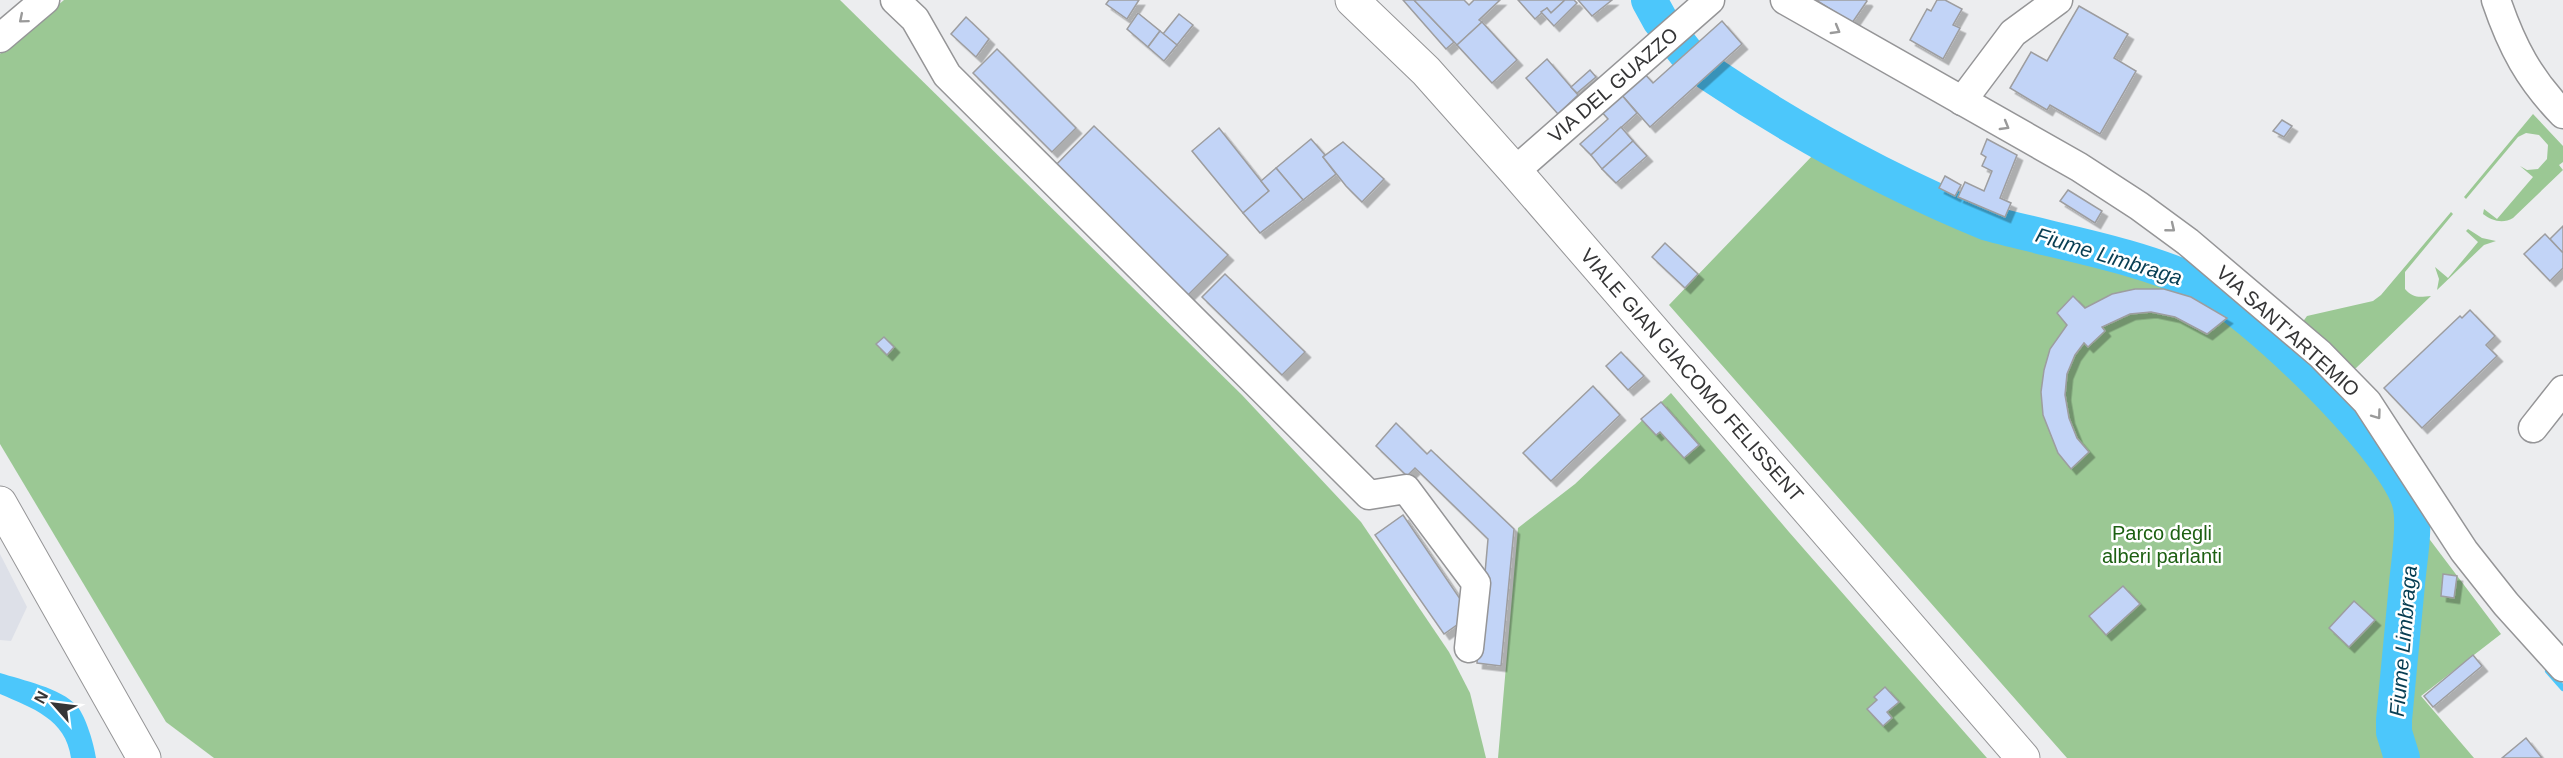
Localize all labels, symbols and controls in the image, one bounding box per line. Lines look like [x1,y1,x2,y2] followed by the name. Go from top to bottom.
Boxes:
[19,12,30,23] one-way arrow
[1830,22,1840,34] one-way arrow
[1544,23,1682,147] street label: VIA DEL GUAZZO
[1999,119,2010,130] one-way arrow
[2164,221,2175,232] one-way arrow
[2033,223,2185,289] water label: Fiume Limbraga
[1576,244,1808,506] street label: VIALE GIAN GIACOMO FELISSENT
[2212,261,2364,401] street label: VIA SANT'ARTEMIO
[2370,409,2381,420] one-way arrow
[2102,522,2222,567] park label: Parco degli alberi parlanti
[2385,564,2421,718] water label: Fiume Limbraga
[24,674,84,734] north arrow
[31,688,51,706] text: N

